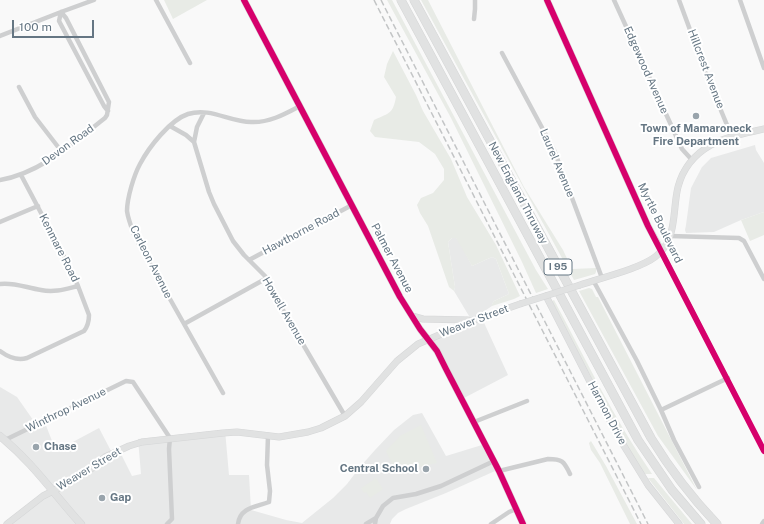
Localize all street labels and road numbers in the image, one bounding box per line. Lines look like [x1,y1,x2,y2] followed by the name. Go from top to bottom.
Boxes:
[621,24,671,116] street label: Edgewood Avenue
[685,27,727,111] street label: Hillcrest Avenue
[40,122,96,168] street label: Devon Road
[537,127,577,199] street label: Laurel Avenue
[485,139,551,247] street label: New England Thruway
[635,181,685,265] street label: Myrtle Boulevard
[260,206,342,258] street label: Hawthorne Road
[36,212,82,284] street label: Kenmare Road
[368,221,416,295] street label: Palmer Avenue
[127,223,175,301] street label: Carleon Avenue
[544,259,572,275] road number: I 95
[259,275,309,347] street label: Howell Avenue
[438,302,510,340] street label: Weaver Street
[585,379,629,447] street label: Harmon Drive
[24,385,108,435] street label: Winthrop Avenue
[54,445,124,493] street label: Weaver Street

